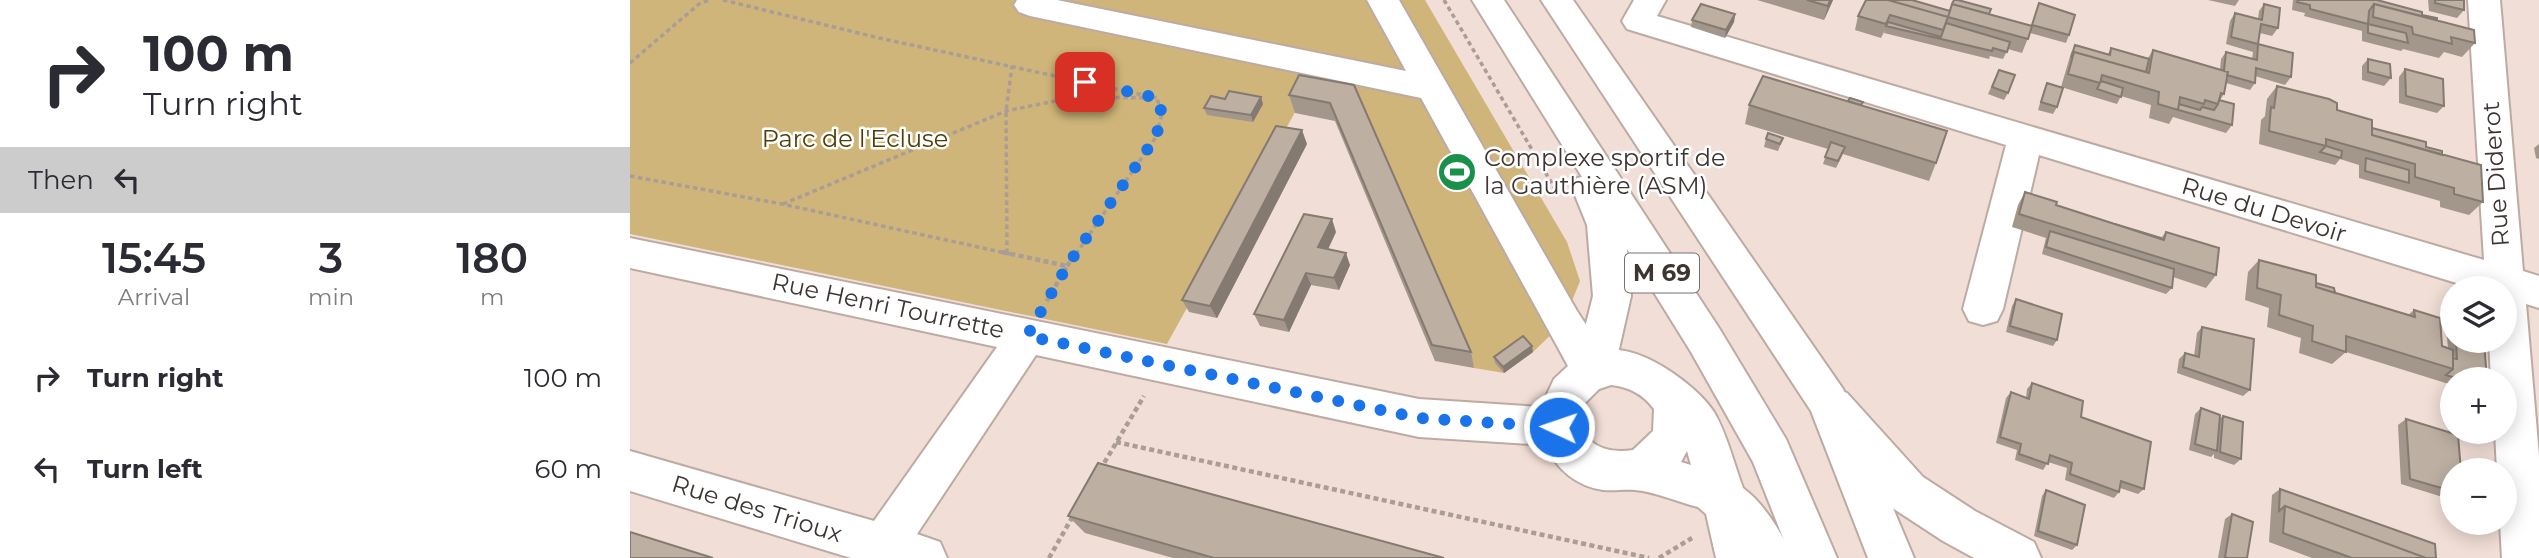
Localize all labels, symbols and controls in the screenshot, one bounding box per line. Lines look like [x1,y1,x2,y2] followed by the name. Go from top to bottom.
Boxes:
[143,24,294,83] text: 100 m
[28,28,119,119] icon: right
[1055,52,1115,112] pin
[1066,63,1104,101] icon: arrive
[143,84,303,123] text: Turn right
[2476,100,2515,248] street label: Rue Diderot
[762,124,948,153] park label: Parc de l'Ecluse
[1484,143,1725,200] place label: Complexe sportif de la Gauthière (ASM)
[1436,151,1478,193] sports icon: Complexe sportif de la Gauthière (ASM)
[108,161,146,199] icon: left
[28,164,94,196] text: Then
[2178,171,2350,248] street label: Rue du Devoir
[102,232,206,284] text: 15:45
[319,232,343,284] text: 3
[456,232,528,284] text: 180
[1625,254,1699,292] road number: M 69
[769,267,1007,344] street label: Rue Henri Tourrette
[2440,276,2517,535] map controls
[2440,276,2517,353] button: layers
[118,283,190,311] text: Arrival
[308,283,354,311] text: min
[480,283,504,311] text: m
[28,359,66,397] icon: right
[87,362,223,394] text: Turn right
[524,362,602,394] text: 100 m
[2440,367,2517,444] button: +
[1522,390,1596,464] position arrow
[28,450,66,488] icon: left
[87,453,203,485] text: Turn left
[535,453,602,485] text: 60 m
[2440,458,2517,535] button: −
[669,469,846,548] street label: Rue des Trioux

